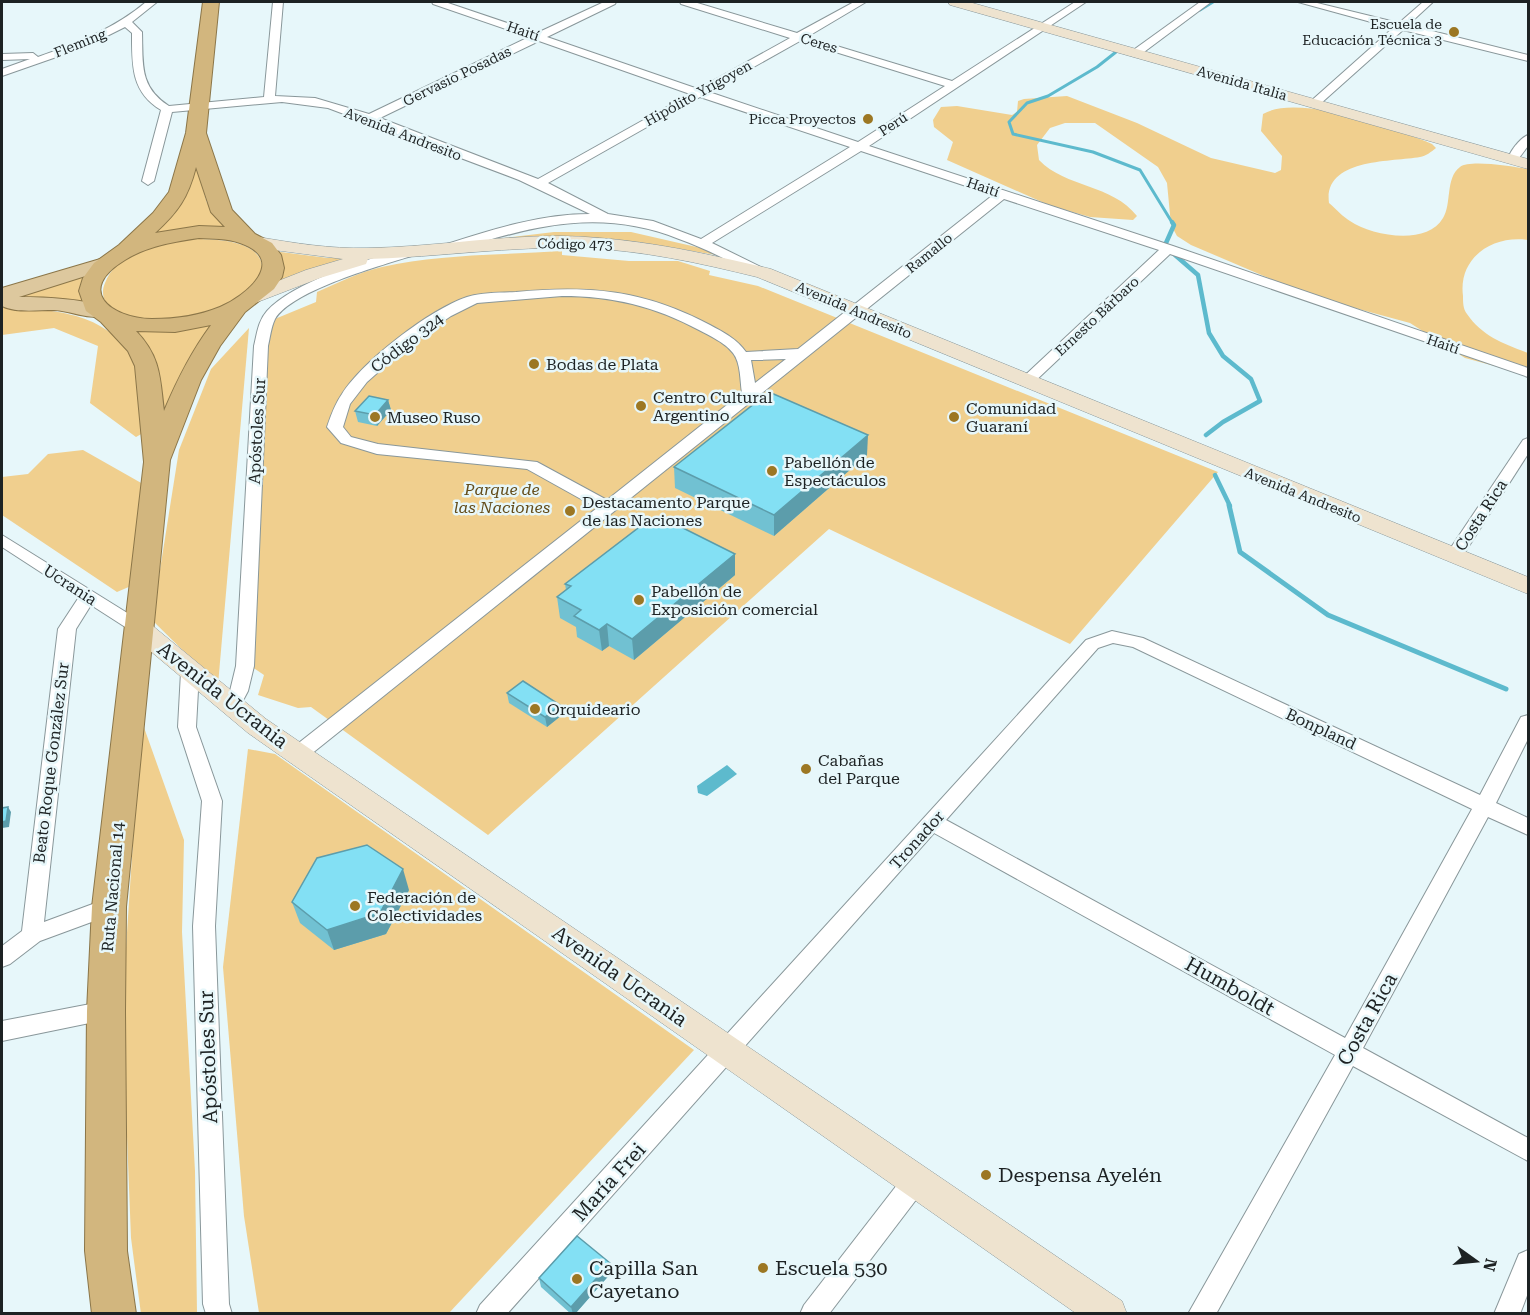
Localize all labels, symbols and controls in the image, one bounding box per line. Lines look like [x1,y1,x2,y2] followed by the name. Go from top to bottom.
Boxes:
[1302,16,1442,48] place label: Escuela de Educación Técnica 3
[505,18,542,44] street label: Haití
[52,25,108,61] street label: Fleming
[1447,25,1461,39] marker: Escuela de Educación Técnica 3
[799,30,840,56] street label: Ceres
[400,43,514,109] street label: Gervasio Posadas
[642,57,754,129] street label: Hipólito Yrigoyen
[1195,63,1289,104] street label: Avenida Italia
[342,104,464,164] street label: Avenida Andresito
[876,109,911,139] street label: Perú
[749,111,856,127] place label: Picca Proyectos
[861,112,875,126] marker: Picca Proyectos
[965,174,1002,200] street label: Haití
[903,230,955,276] street label: Ramallo
[537,235,613,253] street label: Código 473
[1052,273,1142,359] street label: Ernesto Bárbaro
[794,278,914,342] street label: Avenida Andresito
[367,309,447,377] street label: Código 324
[1425,331,1462,357] street label: Haití
[546,355,659,374] place label: Bodas de Plata
[527,357,541,371] marker: Bodas de Plata
[245,377,269,485] street label: Apóstoles Sur
[653,388,772,425] place label: Centro Cultural Argentino
[634,399,648,413] marker: Centro Cultural Argentino
[966,399,1056,436] place label: Comunidad Guaraní
[387,408,481,427] place label: Museo Ruso
[368,410,382,424] marker: Museo Ruso
[947,410,961,424] marker: Comunidad Guaraní
[784,453,886,490] place label: Pabellón de Espectáculos
[765,464,779,478] marker: Pabellón de Espectáculos
[1242,464,1364,526] street label: Avenida Andresito
[1451,475,1511,554] street label: Costa Rica
[454,480,550,517] park label: Parque de las Naciones
[582,493,750,530] place label: Destacamento Parque de las Naciones
[563,504,577,518] marker: Destacamento Parque de las Naciones
[39,561,101,610] street label: Ucrania
[651,582,818,619] place label: Pabellón de Exposición comercial
[632,593,646,607] marker: Pabellón de Exposición comercial
[153,637,293,754] street label: Avenida Ucrania
[29,661,73,865] street label: Beato Roque González Sur
[547,700,641,719] place label: Orquideario
[528,702,542,716] marker: Orquideario
[1283,704,1359,754] street label: Bonpland
[818,751,900,788] place label: Cabañas del Parque
[799,762,813,776] marker: Cabañas del Parque
[886,806,949,873] street label: Tronador
[98,821,128,953] street label: Ruta Nacional 14
[367,888,482,925] place label: Federación de Colectividades
[348,899,362,913] marker: Federación de Colectividades
[548,921,692,1032] street label: Avenida Ucrania
[1181,952,1279,1021] street label: Humboldt
[1332,969,1402,1069] street label: Costa Rica
[194,990,222,1124] street label: Apóstoles Sur
[567,1138,651,1226] street label: María Frei
[998,1163,1162,1187] place label: Despensa Ayelén
[979,1168,993,1182] marker: Despensa Ayelén
[1446,1231,1506,1291] north arrow
[589,1256,698,1303] place label: Capilla San Cayetano
[775,1256,888,1280] place label: Escuela 530
[1479,1256,1501,1273] text: N
[756,1261,770,1275] marker: Escuela 530
[570,1272,584,1286] marker: Capilla San Cayetano

